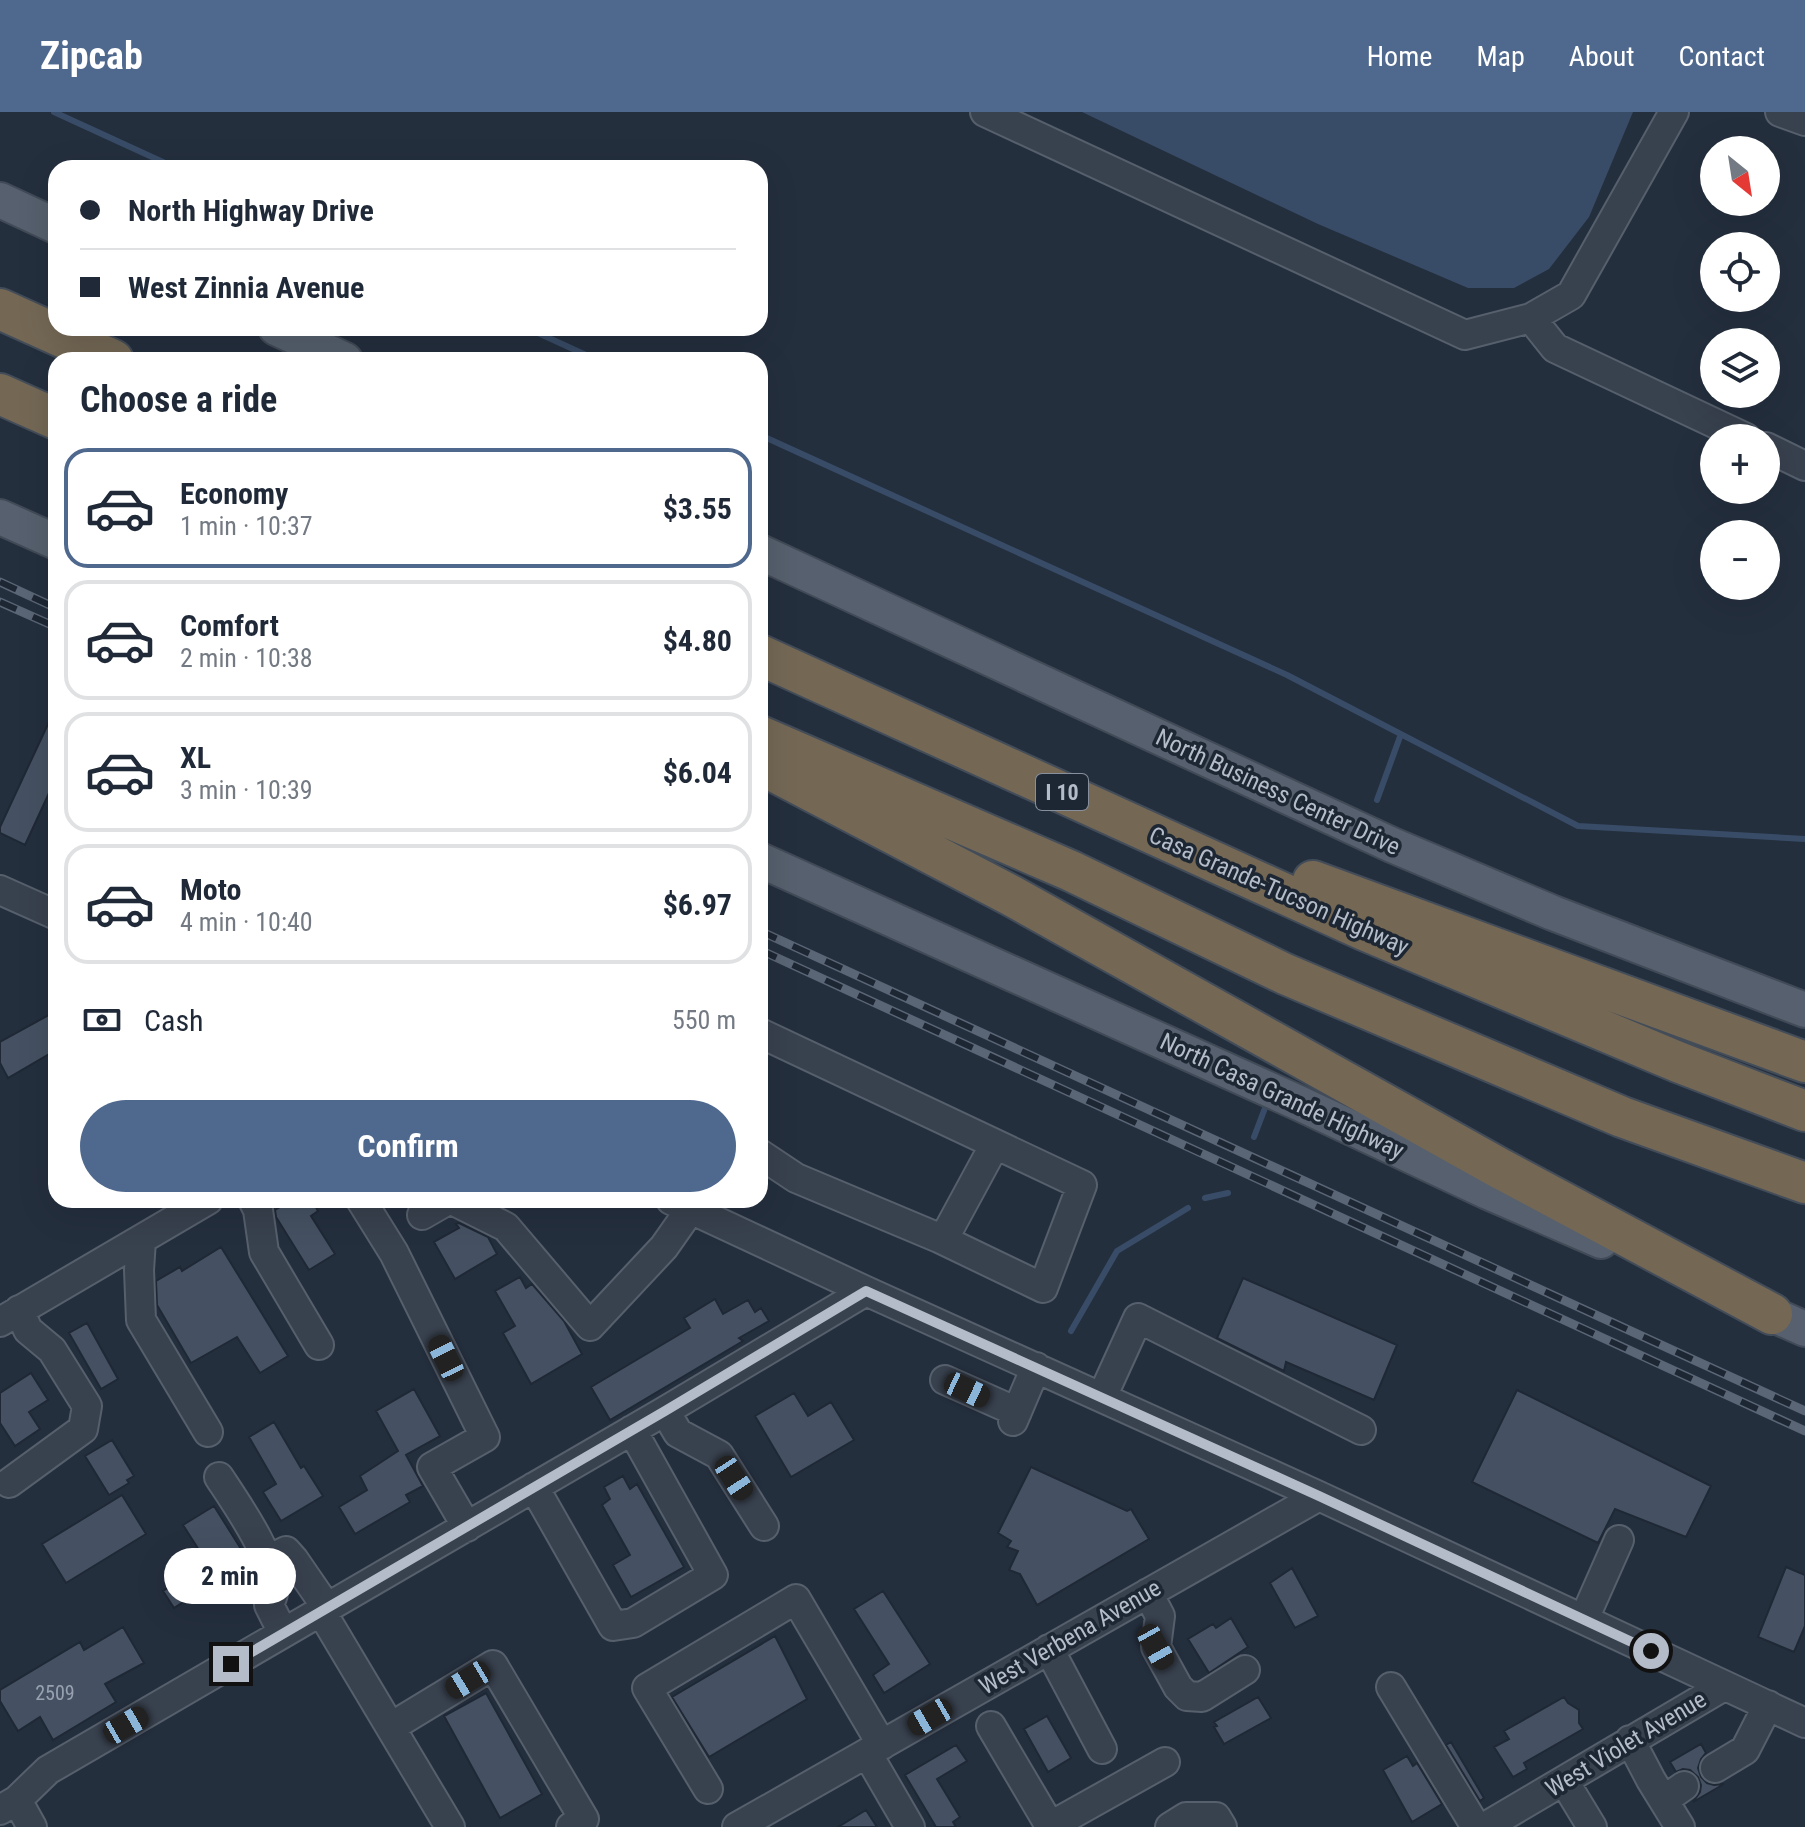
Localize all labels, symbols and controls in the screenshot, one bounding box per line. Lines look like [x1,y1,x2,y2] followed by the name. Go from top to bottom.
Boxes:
[40,34,143,78] text: Zipcab
[1367,40,1432,73] text: Home
[1476,40,1525,73] text: Map
[1569,40,1635,73] text: About
[1679,40,1765,73] text: Contact
[1700,136,1780,216] north arrow
[1700,136,1780,600] map controls
[128,193,374,228] text: North Highway Drive
[1700,232,1780,312] button: locate
[128,270,364,305] text: West Zinnia Avenue
[1700,328,1780,408] button: layers
[80,379,277,421] text: Choose a ride
[1700,424,1780,504] button: +
[84,472,156,544] icon: car
[180,476,288,511] text: Economy
[663,491,732,526] text: $3.55
[180,511,313,541] text: 1 min · 10:37
[1700,520,1780,600] button: −
[84,604,156,676] icon: car
[180,608,279,643] text: Comfort
[663,623,732,658] text: $4.80
[180,643,313,673] text: 2 min · 10:38
[1152,723,1404,861] street label: North Business Center Drive
[84,736,156,808] icon: car
[180,740,211,775] text: XL
[663,755,732,790] text: $6.04
[1036,774,1088,810] road number: I 10
[180,775,313,805] text: 3 min · 10:39
[1145,821,1413,961] street label: Casa Grande-Tucson Highway
[84,868,156,940] icon: car
[180,872,241,907] text: Moto
[663,887,732,922] text: $6.97
[180,907,313,937] text: 4 min · 10:40
[80,998,124,1042] icon: cash
[144,1003,204,1038] text: Cash
[672,1005,736,1035] text: 550 m
[1156,1027,1408,1165] street label: North Casa Grande Highway
[80,1100,736,1192] button: Confirm
[425,1331,467,1385] car
[940,1369,994,1411] car
[711,1451,757,1505] car
[165,1548,297,1604] callout: 2 min
[201,1561,259,1591] text: 2 min
[974,1574,1166,1700] street label: West Verbena Avenue
[1134,1620,1178,1674] car
[1633,1633,1669,1669] route start
[213,1646,249,1682] route end
[441,1657,495,1703] car
[35,1681,75,1705] house number: 2509
[1541,1685,1711,1803] street label: West Violet Avenue
[903,1695,957,1739] car
[99,1703,153,1747] car

